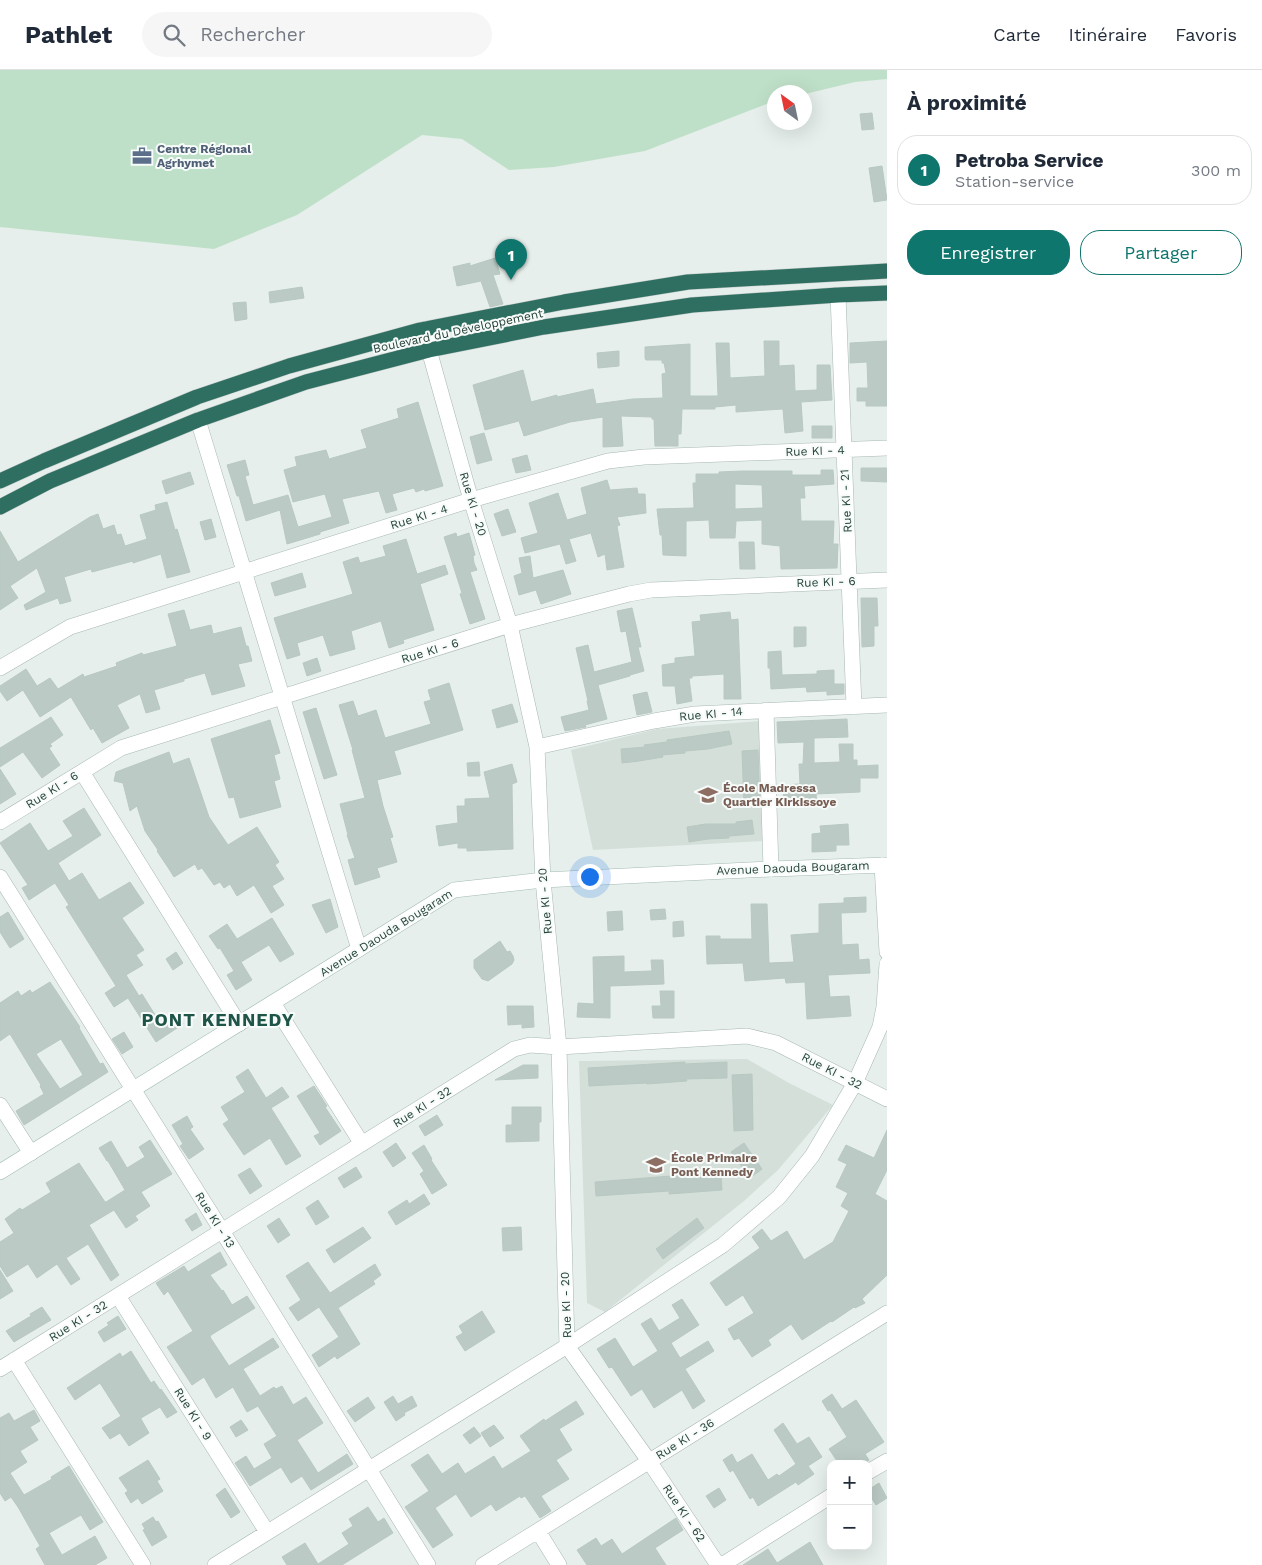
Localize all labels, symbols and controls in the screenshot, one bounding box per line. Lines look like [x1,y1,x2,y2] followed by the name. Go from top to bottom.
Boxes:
[142,12,492,57] search box
[25,21,112,49] text: Pathlet
[160,21,188,49] icon: search
[200,23,305,46] text: Rechercher
[993,24,1041,45] text: Carte
[1069,24,1147,45] text: Itinéraire
[1175,24,1237,45] text: Favoris
[767,85,812,130] north arrow
[907,90,1027,115] text: À proximité
[157,142,251,170] place label: Centre Régional Agrhymet
[131,145,153,167] office icon: Centre Régional Agrhymet
[955,149,1104,172] text: Petroba Service
[921,161,927,180] text: 1
[1191,161,1241,180] text: 300 m
[955,172,1074,191] text: Station-service
[907,230,1070,275] button: Enregistrer
[1080,230,1242,275] button: Partager
[495,239,527,280] pin: 1
[372,306,544,356] street label: Boulevard du Développement
[785,443,845,459] street label: Rue KI - 4
[837,469,855,533] street label: Rue KI - 21
[457,470,489,538] street label: Rue KI - 20
[389,502,449,532] street label: Rue KI - 4
[796,574,856,590] street label: Rue KI - 6
[400,636,460,666] street label: Rue KI - 6
[679,704,743,724] street label: Rue KI - 14
[23,768,81,812] street label: Rue KI - 6
[723,781,837,809] place label: École Madressa Quartier Kirkissoye
[697,784,719,806] school or university icon: École Madressa Quartier Kirkissoye
[716,858,870,878] street label: Avenue Daouda Bougaram
[577,864,603,890] your location
[535,867,555,935] street label: Rue KI - 20
[317,886,455,980] street label: Avenue Daouda Bougaram
[142,1009,295,1030] district label: PONT KENNEDY
[799,1050,865,1092] street label: Rue KI - 32
[390,1084,454,1130] street label: Rue KI - 32
[671,1151,757,1179] place label: École Primaire Pont Kennedy
[645,1154,667,1176] school or university icon: École Primaire Pont Kennedy
[192,1189,238,1251] street label: Rue KI - 13
[558,1272,574,1338] street label: Rue KI - 20
[46,1298,110,1344] street label: Rue KI - 32
[171,1385,215,1443] street label: Rue KI - 9
[653,1415,717,1463] street label: Rue KI - 36
[827,1460,872,1550] map controls
[827,1460,872,1505] button: +
[660,1482,708,1544] street label: Rue KI - 62
[827,1505,872,1550] button: −

